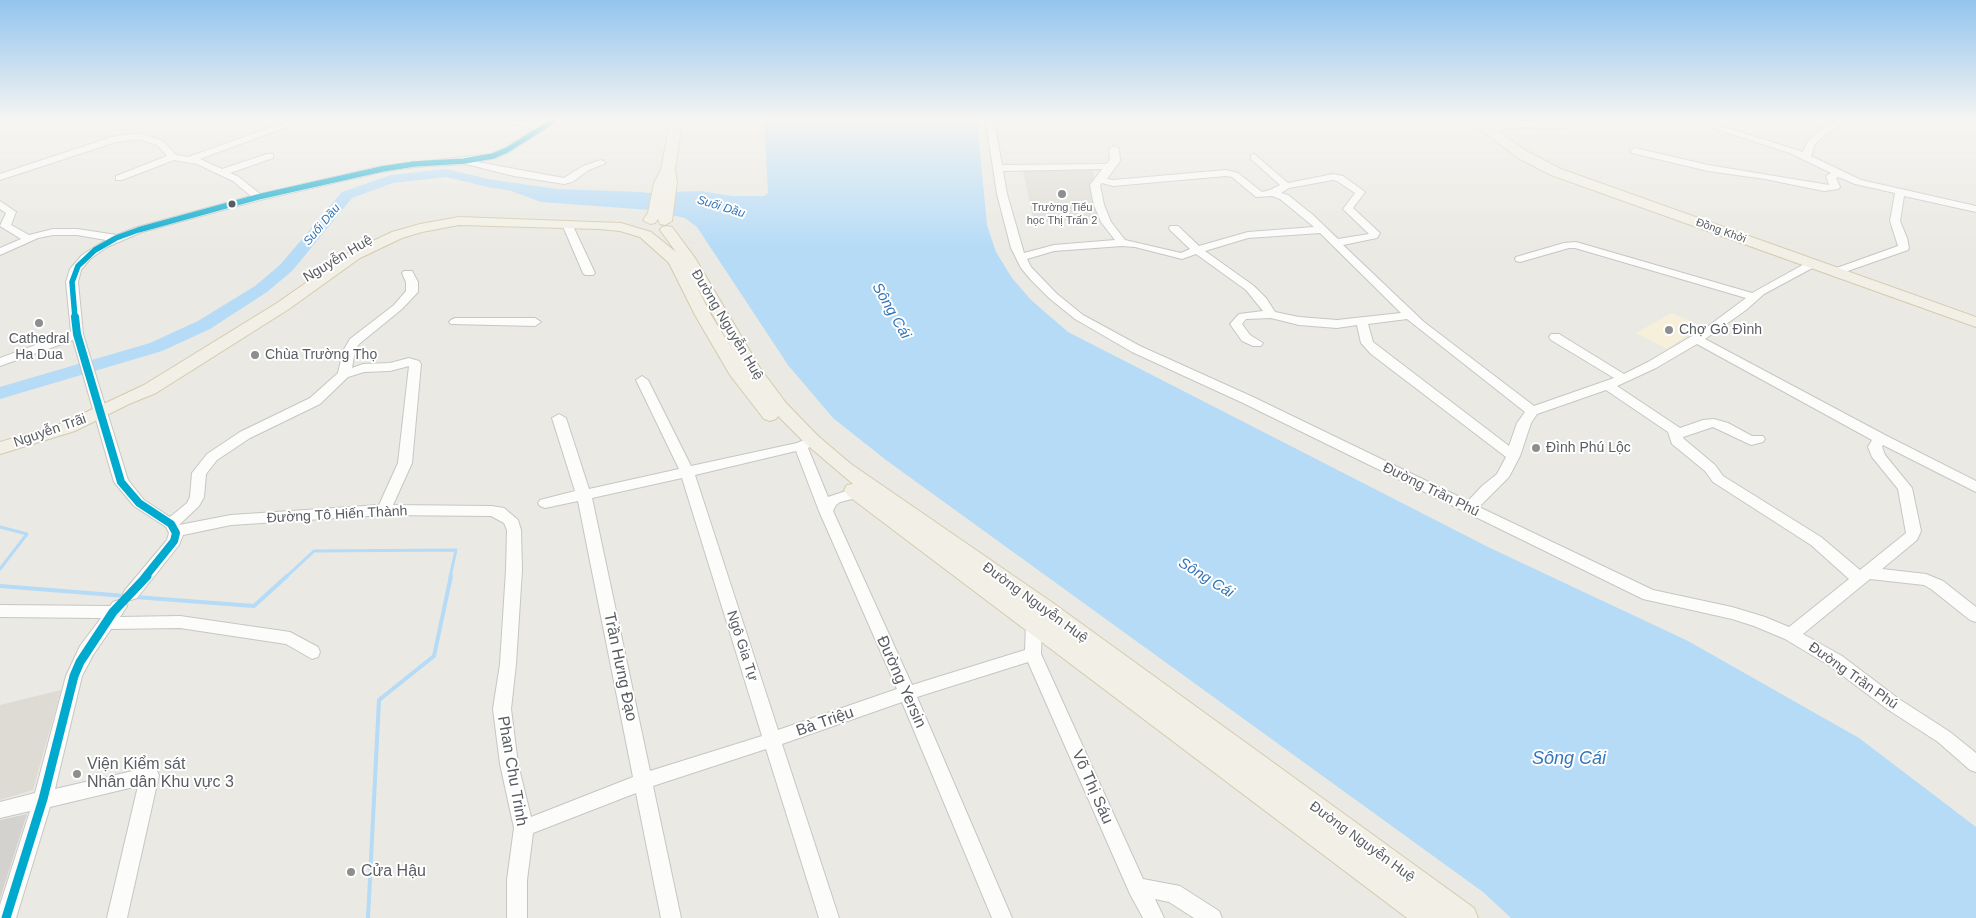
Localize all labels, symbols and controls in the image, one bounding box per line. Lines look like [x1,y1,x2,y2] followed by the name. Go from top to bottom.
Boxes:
[1056,188,1068,200] marker: Trường Tiểu học Thị Trấn 2
[695,193,747,221] water label: Suối Dầu
[227,199,237,209] unlabelled marker
[301,201,343,249] water label: Suối Dầu
[1027,201,1097,227] place label: Trường Tiểu học Thị Trấn 2
[1694,216,1748,246] street label: Đồng Khởi
[300,232,376,286] street label: Nguyễn Huệ
[687,267,767,383] street label: Đường Nguyễn Huệ
[868,280,914,342] water label: Sông Cái
[33,317,45,329] marker: Cathedral Ha Dua
[1679,322,1762,338] place label: Chợ Gò Đình
[1663,324,1675,336] marker: Chợ Gò Đình
[9,331,69,364] place label: Cathedral Ha Dua
[265,347,377,363] place label: Chùa Trường Thọ
[249,349,261,361] marker: Chùa Trường Thọ
[11,411,89,451] street label: Nguyễn Trãi
[1546,440,1631,456] place label: Đình Phú Lộc
[1530,442,1542,454] marker: Đình Phú Lộc
[1380,459,1482,521] street label: Đường Trần Phú
[266,503,408,527] street label: Đường Tô Hiến Thành
[1175,554,1237,602] water label: Sông Cái
[979,559,1091,647] street label: Đường Nguyễn Huệ
[723,609,761,683] street label: Ngô Gia Tự
[599,611,641,723] street label: Trần Hưng Đạo
[872,633,930,731] street label: Đường Yersin
[1805,639,1901,713] street label: Đường Trần Phú
[794,703,856,741] street label: Bà Triệu
[493,714,531,828] street label: Phan Chu Trinh
[1067,747,1117,827] street label: Võ Thị Sáu
[1532,748,1606,770] water label: Sông Cái
[87,755,234,793] place label: Viện Kiểm sát Nhân dân Khu vực 3
[71,768,83,780] marker: Viện Kiểm sát Nhân dân Khu vực 3
[1306,798,1418,886] street label: Đường Nguyễn Huệ
[361,862,426,882] place label: Cửa Hậu
[345,866,357,878] marker: Cửa Hậu

